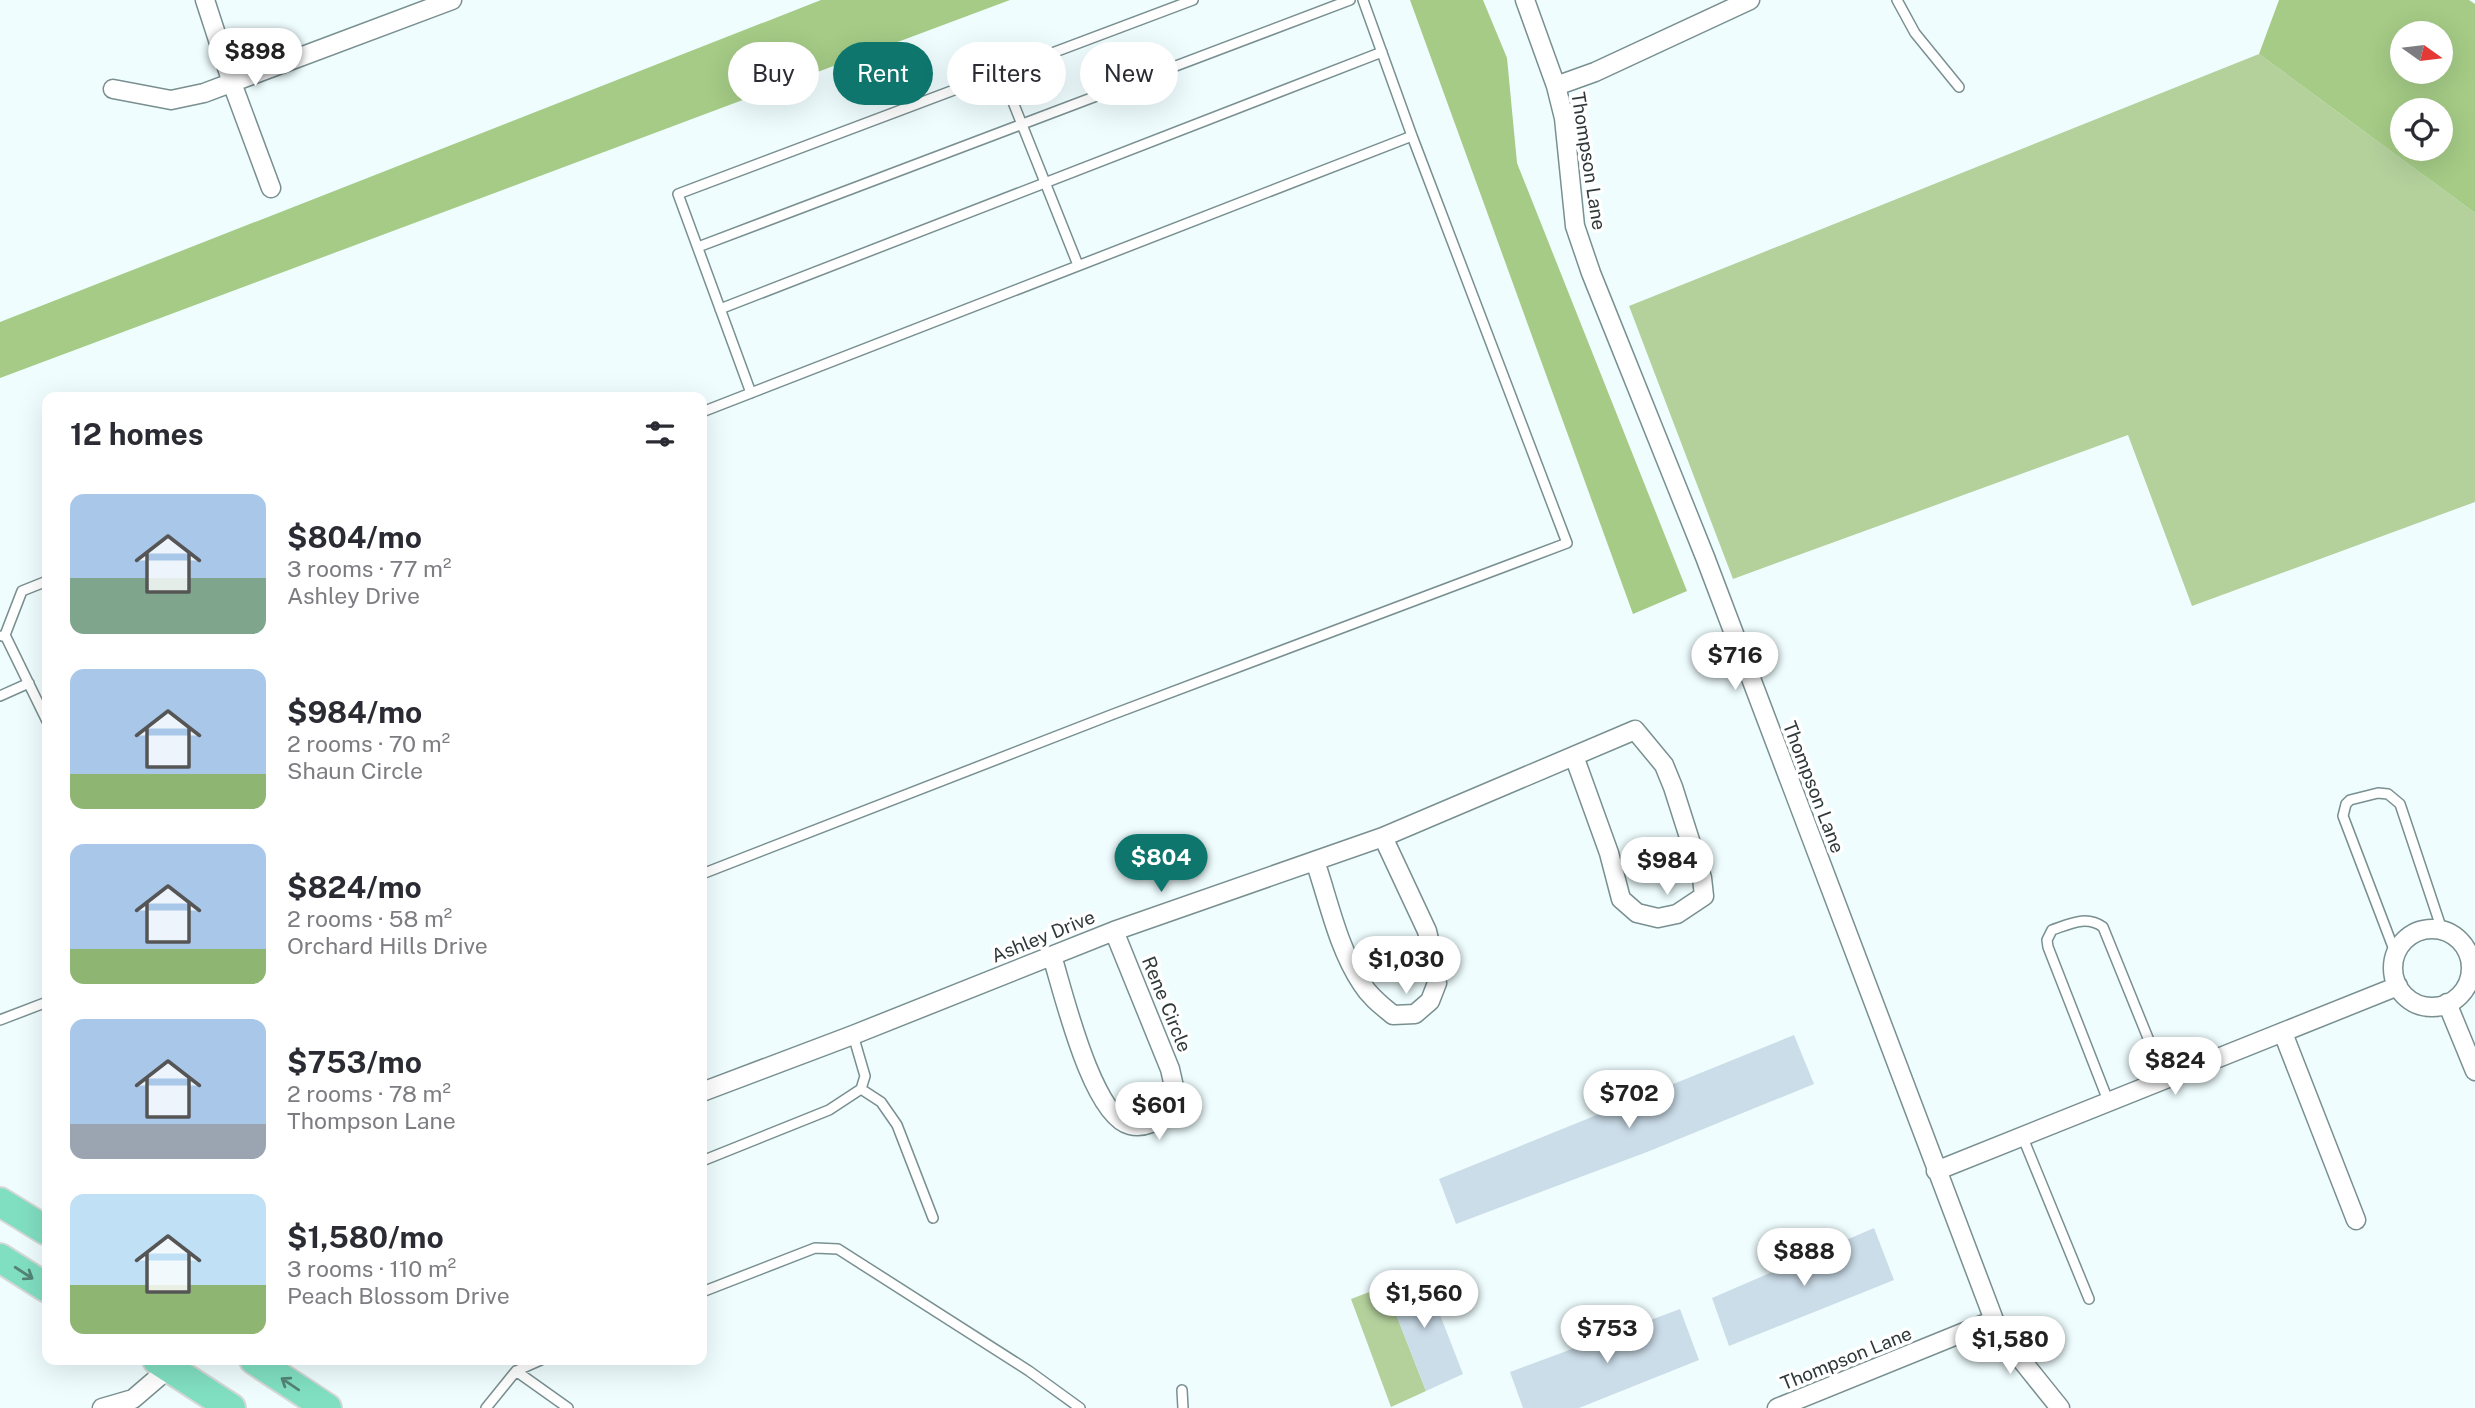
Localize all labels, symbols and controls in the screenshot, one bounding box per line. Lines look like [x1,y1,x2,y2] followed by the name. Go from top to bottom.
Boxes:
[2390,21,2454,84] north arrow
[2390,21,2453,161] map controls
[214,28,296,88] pin: $898
[224,37,286,64] text: $898
[728,42,819,105] chip: Buy
[833,42,933,105] chip: Rent
[947,42,1066,105] chip: Filters
[1080,42,1178,105] chip: New
[1567,90,1611,232] street label: Thompson Lane
[2390,98,2453,161] button: locate
[641,415,679,453] icon: filters
[70,416,204,452] text: 12 homes
[287,519,422,555] text: $804/mo
[126,522,210,606] icon: home
[287,555,451,582] text: 3 rooms · 77 m²
[287,582,420,609] text: Ashley Drive
[1694,632,1776,692] pin: $716
[1707,641,1763,668] text: $716
[287,694,422,730] text: $984/mo
[126,697,210,781] icon: home
[1779,718,1849,856] street label: Thompson Lane
[287,730,450,757] text: 2 rooms · 70 m²
[287,757,423,784] text: Shaun Circle
[1120,834,1202,894] pin: $804
[1626,838,1708,897] pin: $984
[1131,843,1191,870] text: $804
[1636,846,1698,873] text: $984
[287,869,422,905] text: $824/mo
[126,872,210,956] icon: home
[287,905,452,932] text: 2 rooms · 58 m²
[988,905,1098,967] street label: Ashley Drive
[287,932,488,959] text: Orchard Hills Drive
[1349,936,1463,996] pin: $1,030
[1368,945,1444,972] text: $1,030
[1138,953,1196,1055] street label: Rene Circle
[2134,1038,2216,1097] pin: $824
[287,1044,422,1080] text: $753/mo
[2145,1046,2205,1073] text: $824
[126,1047,210,1131] icon: home
[1588,1070,1670,1130] pin: $702
[1599,1079,1659,1106] text: $702
[287,1080,451,1107] text: 2 rooms · 78 m²
[1118,1082,1200,1142] pin: $601
[1131,1091,1187,1118] text: $601
[287,1107,456,1134] text: Thompson Lane
[287,1219,444,1255] text: $1,580/mo
[126,1222,210,1306] icon: home
[1763,1228,1845,1288] pin: $888
[1773,1237,1835,1264] text: $888
[287,1255,456,1282] text: 3 rooms · 110 m²
[13,1266,33,1280] one-way arrow
[1367,1270,1481,1330] pin: $1,560
[1385,1279,1463,1306] text: $1,560
[287,1282,510,1309] text: Peach Blossom Drive
[1566,1306,1648,1365] pin: $753
[1577,1314,1637,1341] text: $753
[1953,1316,2067,1376] pin: $1,580
[1777,1322,1915,1394] street label: Thompson Lane
[1971,1325,2049,1352] text: $1,580
[281,1377,301,1391] one-way arrow

